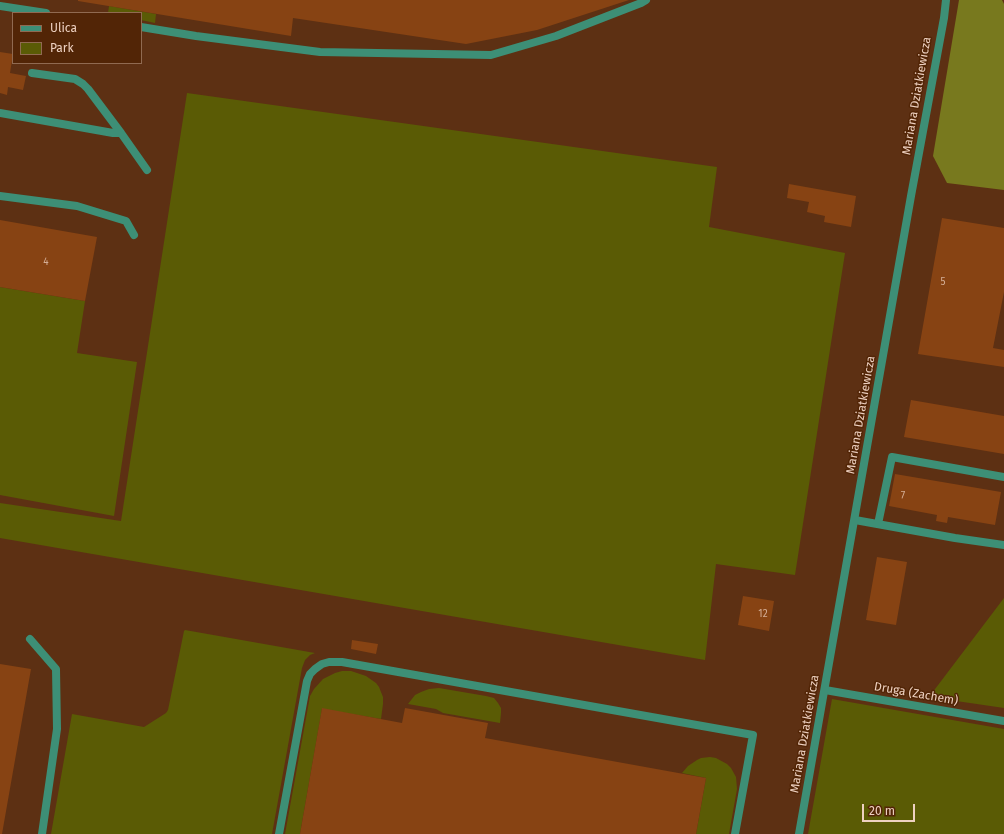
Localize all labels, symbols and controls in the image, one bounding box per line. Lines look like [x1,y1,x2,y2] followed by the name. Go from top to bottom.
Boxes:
[12,12,142,64] legend
[50,21,77,35] text: Ulica
[900,36,934,156] street label: Mariana Dziatkiewicza
[50,41,74,55] text: Park
[43,256,49,268] house number: 4
[940,276,946,288] house number: 5
[844,355,878,475] street label: Mariana Dziatkiewicza
[901,490,905,502] house number: 7
[758,608,768,620] house number: 12
[788,674,822,794] street label: Mariana Dziatkiewicza
[873,680,959,708] street label: Druga (Zachem)
[864,796,917,822] scale bar
[869,804,895,818] text: 20 m

